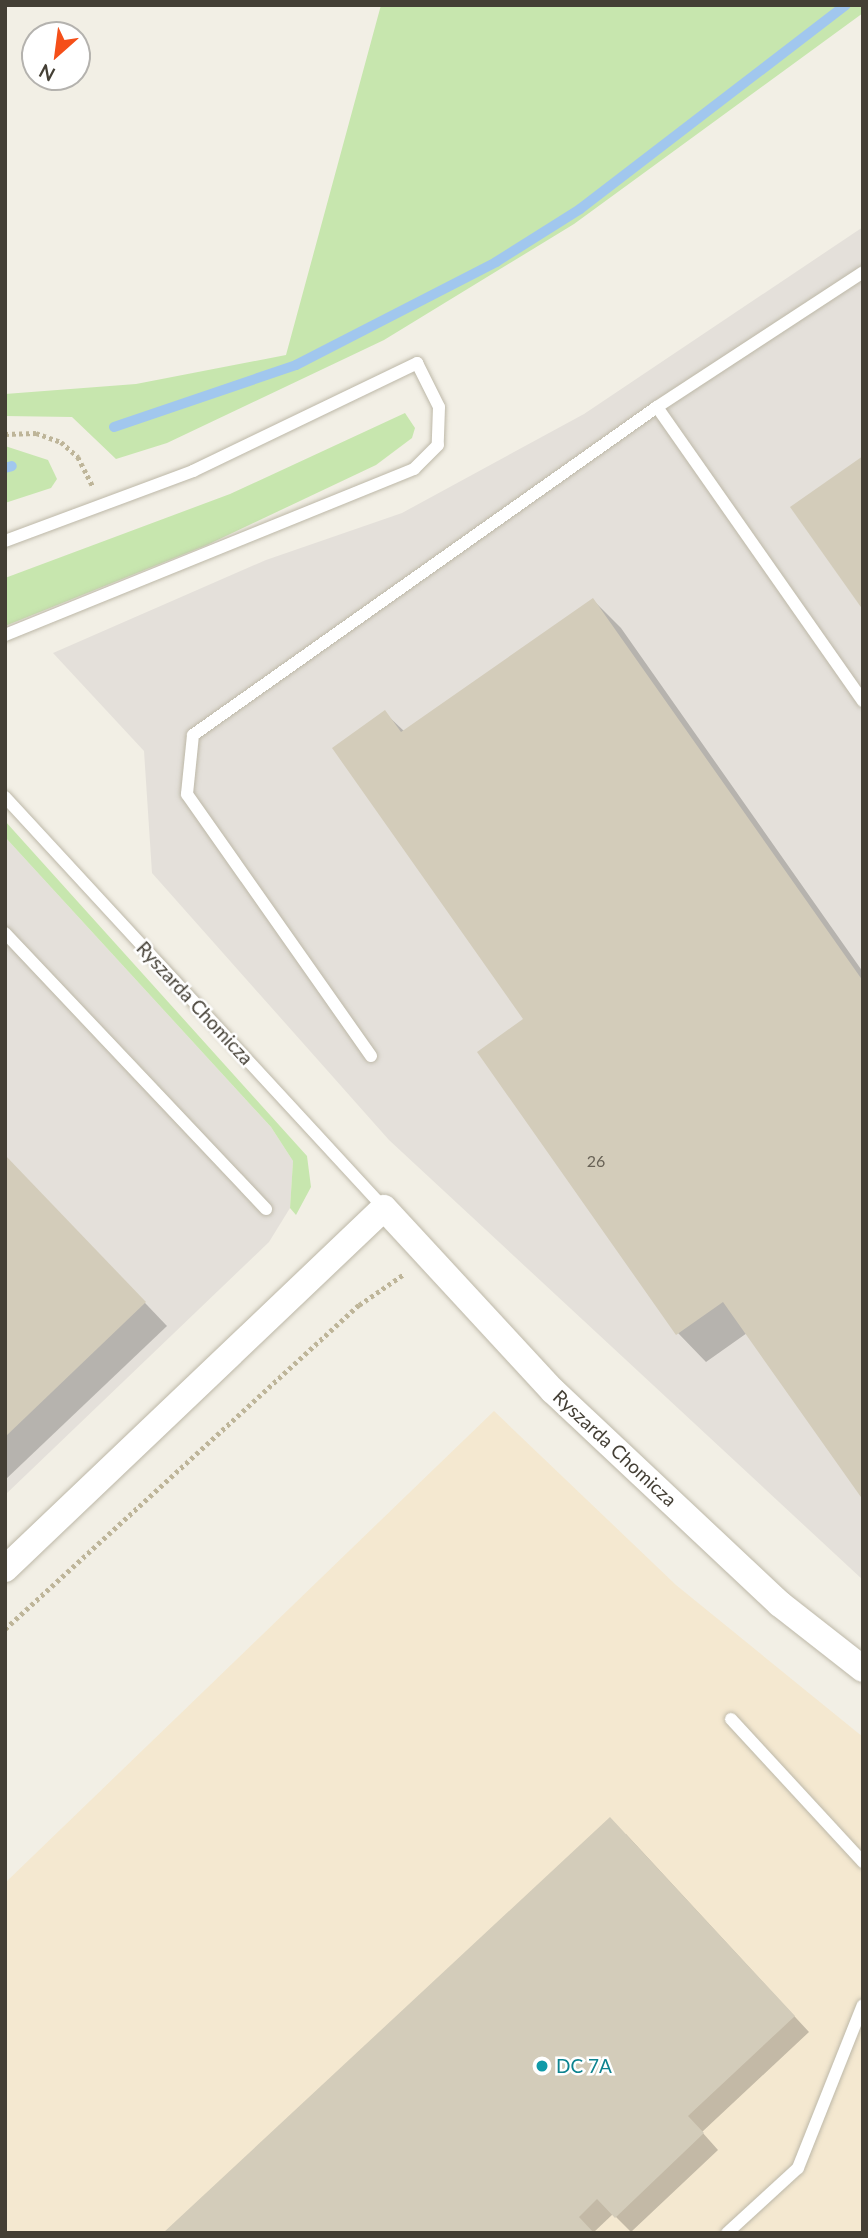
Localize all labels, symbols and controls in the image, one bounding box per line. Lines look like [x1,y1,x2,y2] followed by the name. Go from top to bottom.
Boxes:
[21,21,91,91] north arrow
[35,60,59,87] text: N
[132,937,258,1069] street label: Ryszarda Chomicza
[587,1151,605,1171] house number: 26
[549,1385,681,1511] street label: Ryszarda Chomicza
[556,2055,612,2077] place label: DC 7A
[534,2058,550,2074] marker: DC 7A

